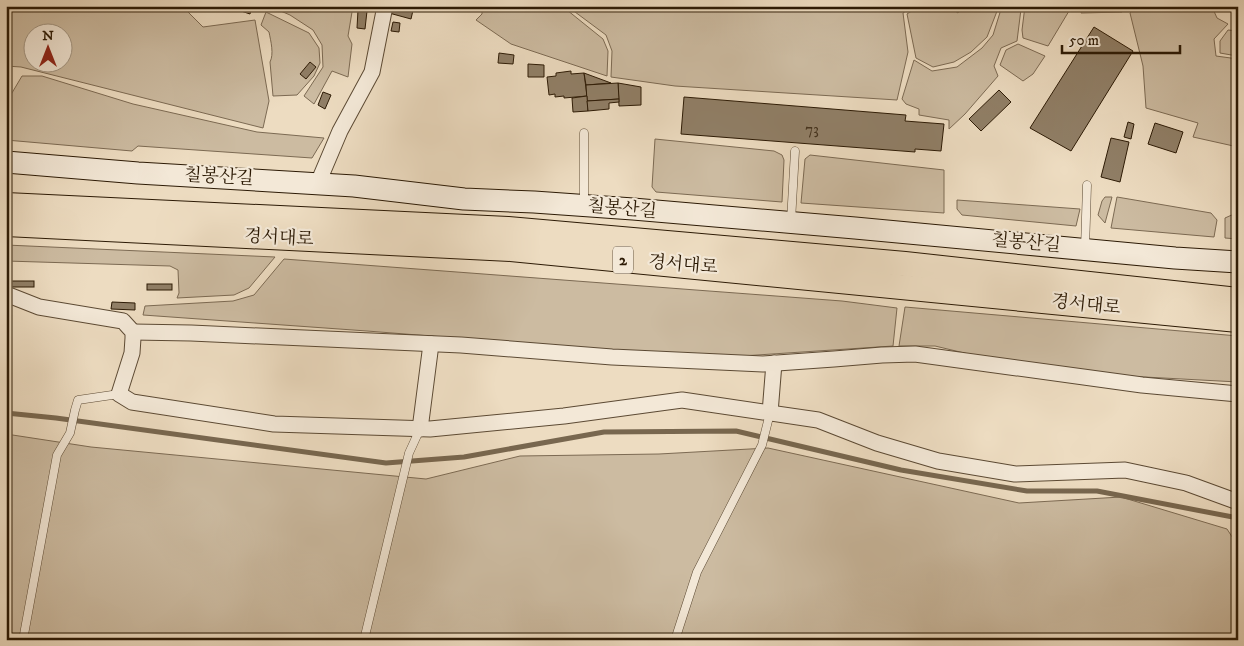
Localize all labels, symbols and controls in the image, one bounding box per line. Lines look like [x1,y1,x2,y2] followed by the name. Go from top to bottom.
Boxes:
[22,22,72,72] north arrow
[1062,22,1179,54] scale bar
[42,27,54,45] text: N
[1069,31,1099,50] text: 50 m
[805,120,819,139] house number: 73
[184,164,254,190] street label: 칠봉산길
[586,195,658,223] street label: 칠봉산길
[244,225,314,251] street label: 경서대로
[990,229,1062,257] street label: 칠봉산길
[613,246,633,274] road number: 2
[647,251,719,279] street label: 경서대로
[1050,290,1122,320] street label: 경서대로

